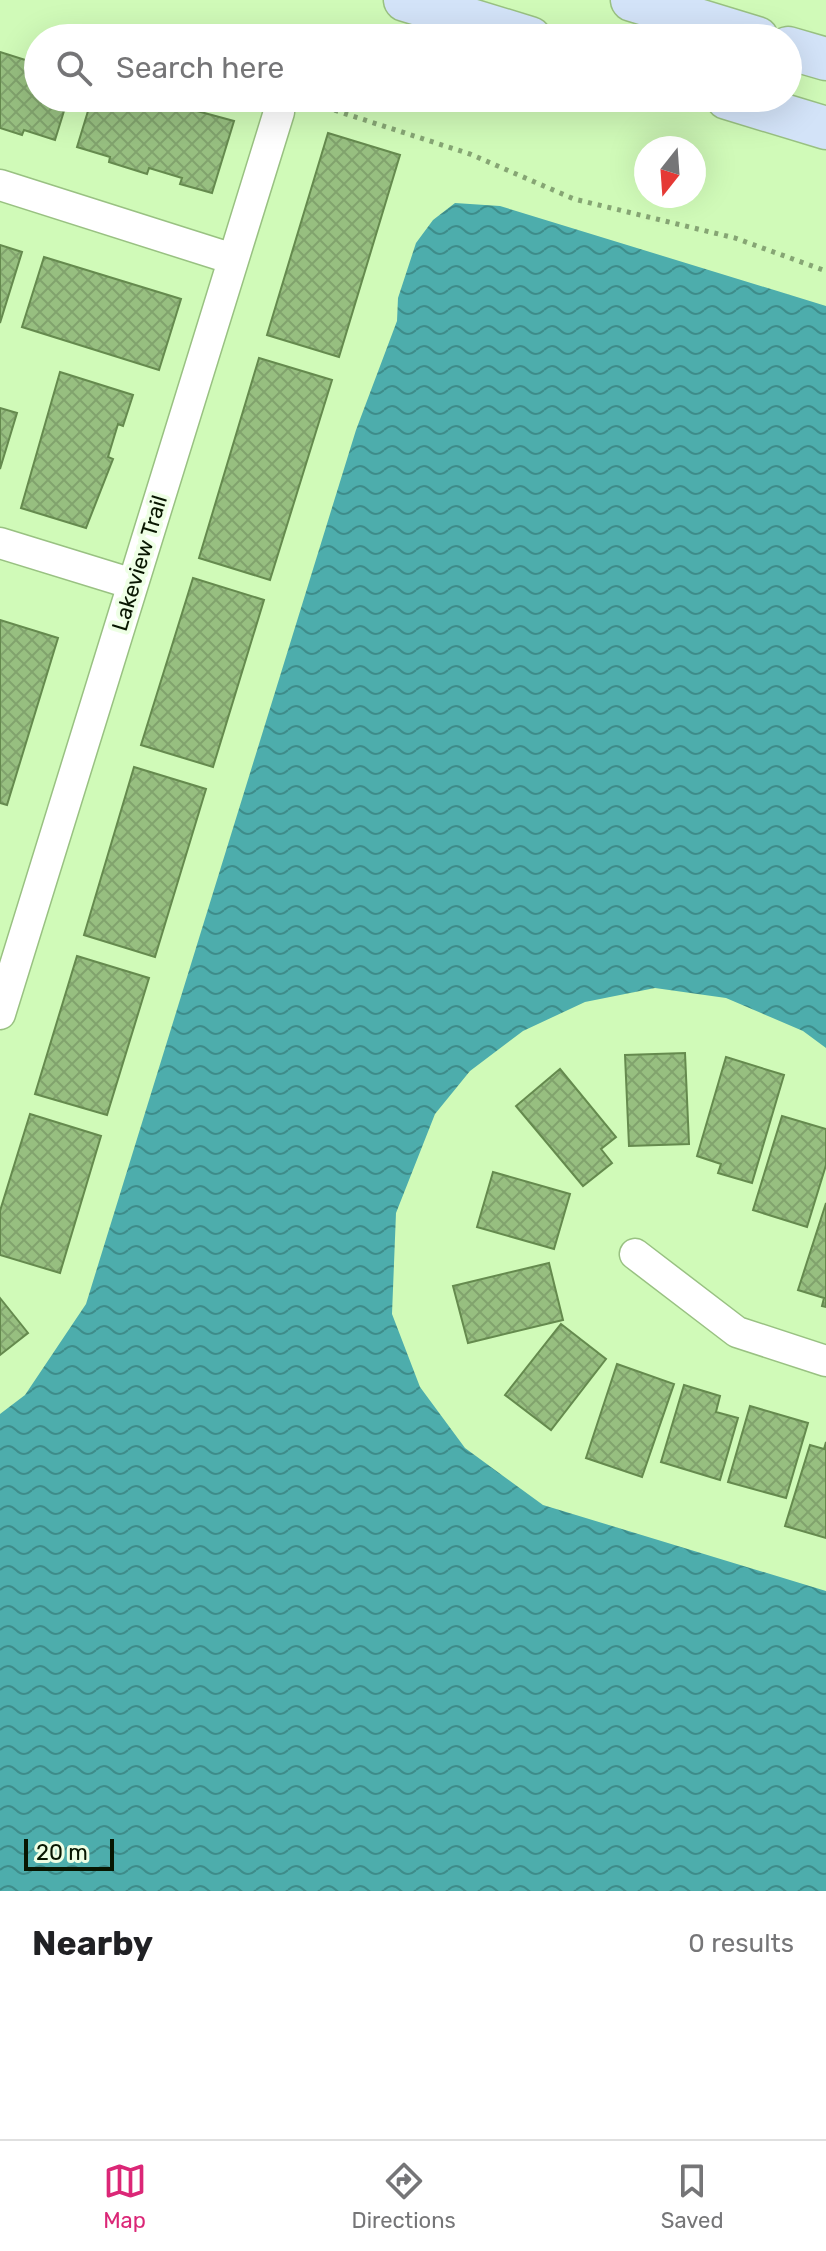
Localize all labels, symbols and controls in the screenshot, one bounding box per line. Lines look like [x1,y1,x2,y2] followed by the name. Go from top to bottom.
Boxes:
[24,24,802,112] search box
[52,46,96,90] icon: search
[116,50,284,86] text: Search here
[634,136,706,208] north arrow
[106,492,173,634] street label: Lakeview Trail
[24,1835,114,1871] scale bar
[36,1839,88,1866] text: 20 m
[32,1923,153,1964] text: Nearby
[688,1928,794,1959] text: 0 results
[103,2159,147,2234] tab: Map
[352,2159,456,2234] tab: Directions
[661,2159,724,2234] tab: Saved

